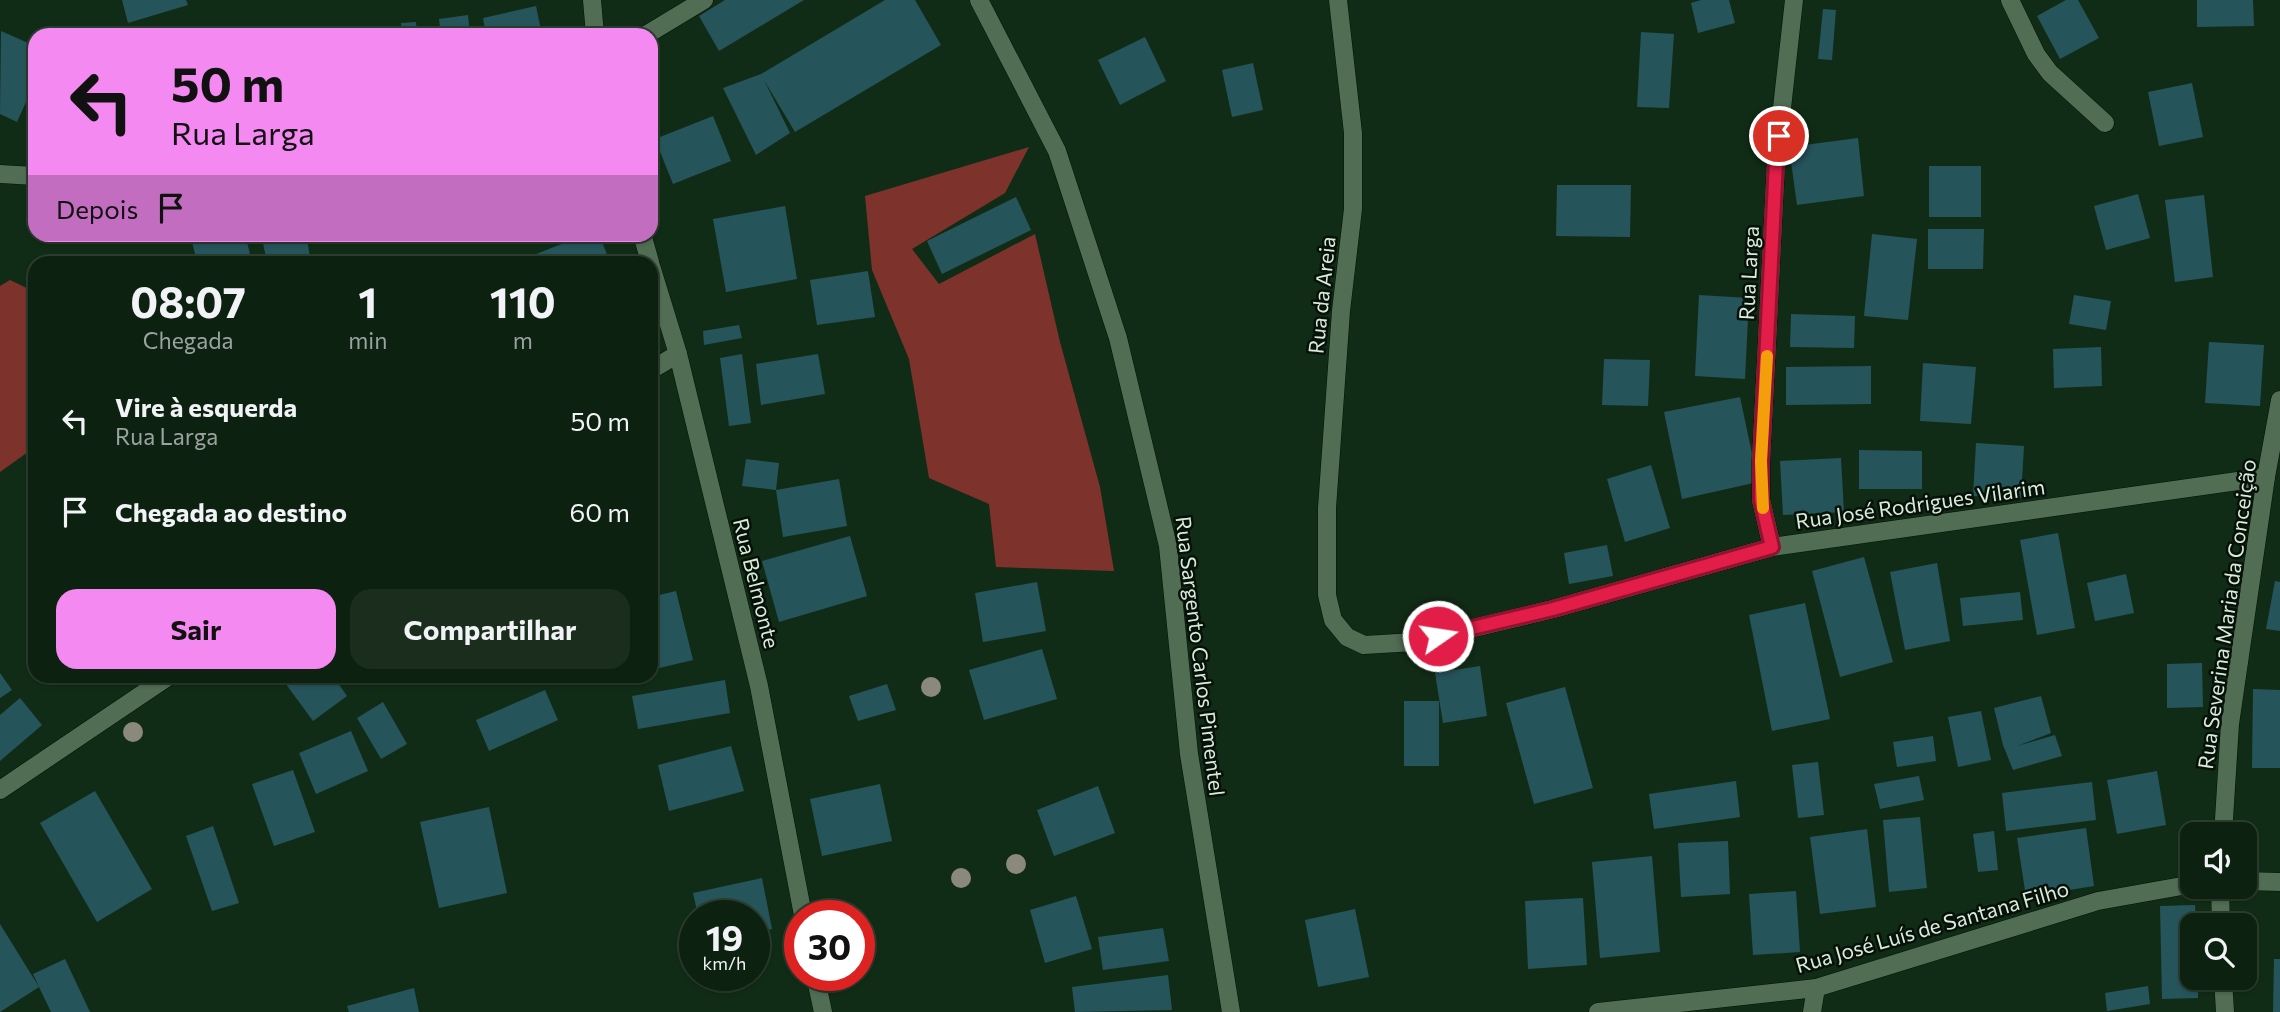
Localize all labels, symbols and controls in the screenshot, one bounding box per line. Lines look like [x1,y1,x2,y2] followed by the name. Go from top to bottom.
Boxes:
[171,52,284,112] text: 50 m
[56,56,147,147] icon: left
[1749,106,1809,166] pin
[171,112,315,152] text: Rua Larga
[1760,117,1798,155] icon: arrive
[152,189,190,227] icon: arrive
[56,193,138,224] text: Depois
[1733,225,1763,321] street label: Rua Larga
[1302,235,1340,355] street label: Rua da Areia
[130,275,246,327] text: 08:07
[358,275,377,327] text: 1
[490,275,556,327] text: 110
[143,326,233,354] text: Chegada
[348,326,387,354] text: min
[513,326,533,354] text: m
[115,391,297,422] text: Vire à esquerda
[56,402,94,440] icon: left
[570,405,630,436] text: 50 m
[115,422,218,450] text: Rua Larga
[2192,457,2260,771] street label: Rua Severina Maria da Conceição
[1794,473,2046,533] street label: Rua José Rodrigues Vilarim
[56,493,94,531] icon: arrive
[115,496,347,527] text: Chegada ao destino
[570,496,630,527] text: 60 m
[729,515,785,651] street label: Rua Belmonte
[1171,515,1231,797] street label: Rua Sargento Carlos Pimentel
[56,589,336,669] button: Sair
[350,589,630,669] button: Compartilhar
[1401,599,1475,673] position arrow
[2180,822,2257,990] map controls
[2180,822,2257,899] button: sound
[1793,875,2071,977] street label: Rua José Luís de Santana Filho
[784,900,875,991] speed limit sign: 30
[2180,913,2257,990] button: search
[706,915,743,958] text: 19
[703,952,746,974] text: km/h

